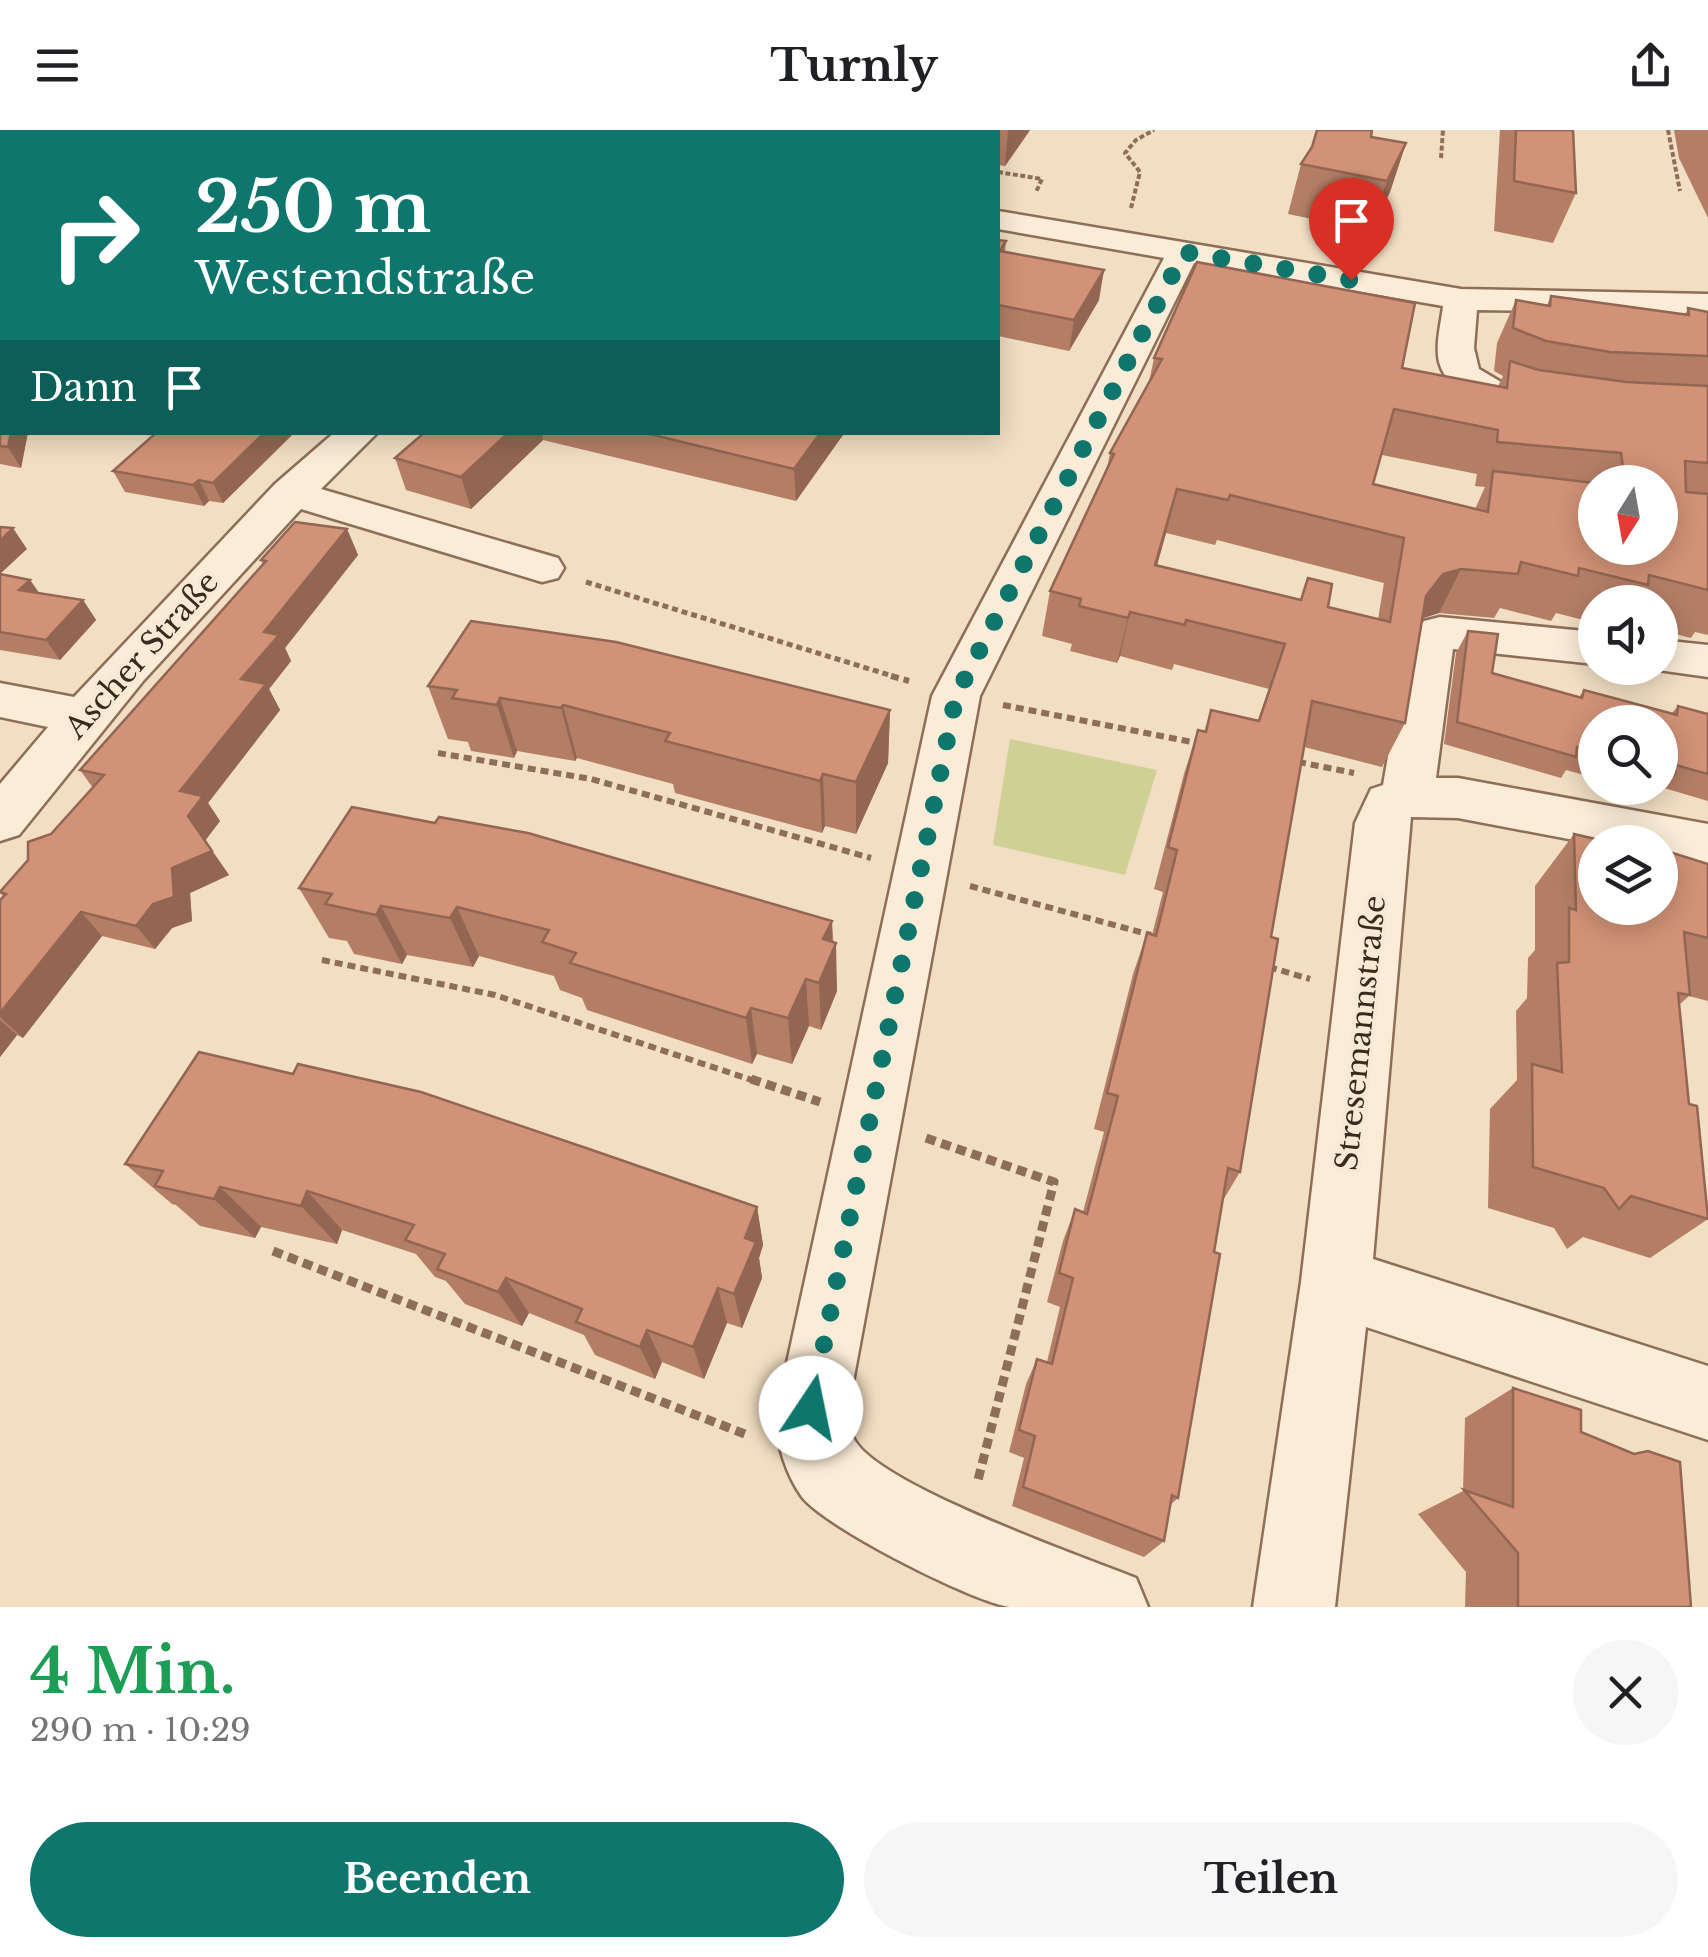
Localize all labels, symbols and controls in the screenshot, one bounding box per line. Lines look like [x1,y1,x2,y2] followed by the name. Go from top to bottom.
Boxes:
[770,37,938,93] text: Turnly
[30,38,85,93] icon: menu
[1623,38,1678,93] icon: share
[195,164,431,251] text: 250 m
[30,170,160,300] icon: right
[1309,178,1394,281] pin
[1324,193,1379,248] icon: arrive
[195,250,535,306] text: Westendstraße
[157,360,212,415] icon: arrive
[30,364,137,411] text: Dann
[1578,465,1678,565] north arrow
[1578,465,1678,925] map controls
[56,564,226,747] street label: Ascher Straße
[1578,585,1678,685] button: sound
[1578,705,1678,805] button: search
[1578,825,1678,925] button: layers
[1328,894,1393,1172] street label: Stresemannstraße
[759,1356,863,1460] position arrow
[30,1635,235,1709] text: 4 Min.
[1573,1640,1678,1745] button: close
[30,1710,251,1750] text: 290 m · 10:29
[30,1822,844,1937] button: Beenden
[864,1822,1678,1937] button: Teilen

